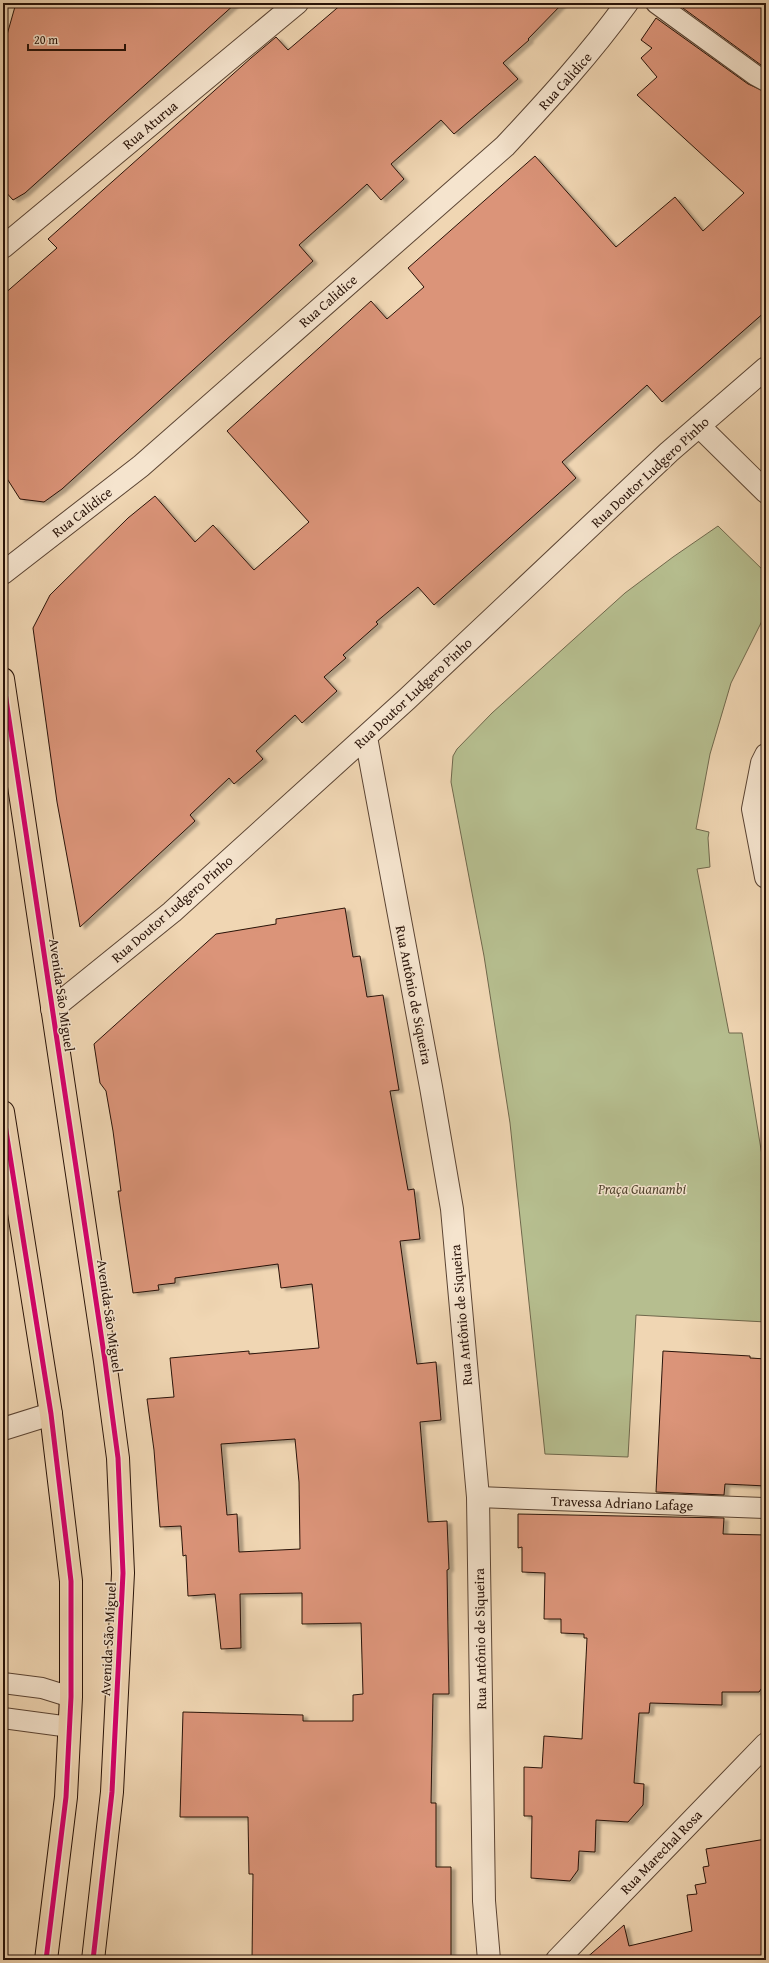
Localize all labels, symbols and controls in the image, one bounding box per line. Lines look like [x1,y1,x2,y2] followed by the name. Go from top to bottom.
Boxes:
[28,26,125,52] scale bar
[34,31,58,48] text: 20 m
[534,47,597,114] street label: Rua Calidice
[118,96,182,154] street label: Rua Aturua
[294,270,362,332] street label: Rua Calidice
[586,412,714,532] street label: Rua Doutor Ludgero Pinho
[48,482,117,542] street label: Rua Calidice
[349,633,477,753] street label: Rua Doutor Ludgero Pinho
[107,851,237,967] street label: Rua Doutor Ludgero Pinho
[391,924,437,1067] street label: Rua Antônio de Siqueira
[44,937,80,1053] street label: Avenida São Miguel
[597,1179,686,1199] park label: Praça Guanambi
[445,1243,477,1386] street label: Rua Antônio de Siqueira
[92,1258,128,1374] street label: Avenida São Miguel
[551,1491,694,1515] street label: Travessa Adriano Lafage
[469,1568,491,1710] street label: Rua Antônio de Siqueira
[95,1581,121,1696] street label: Avenida São Miguel
[615,1805,707,1899] street label: Rua Marechal Rosa

